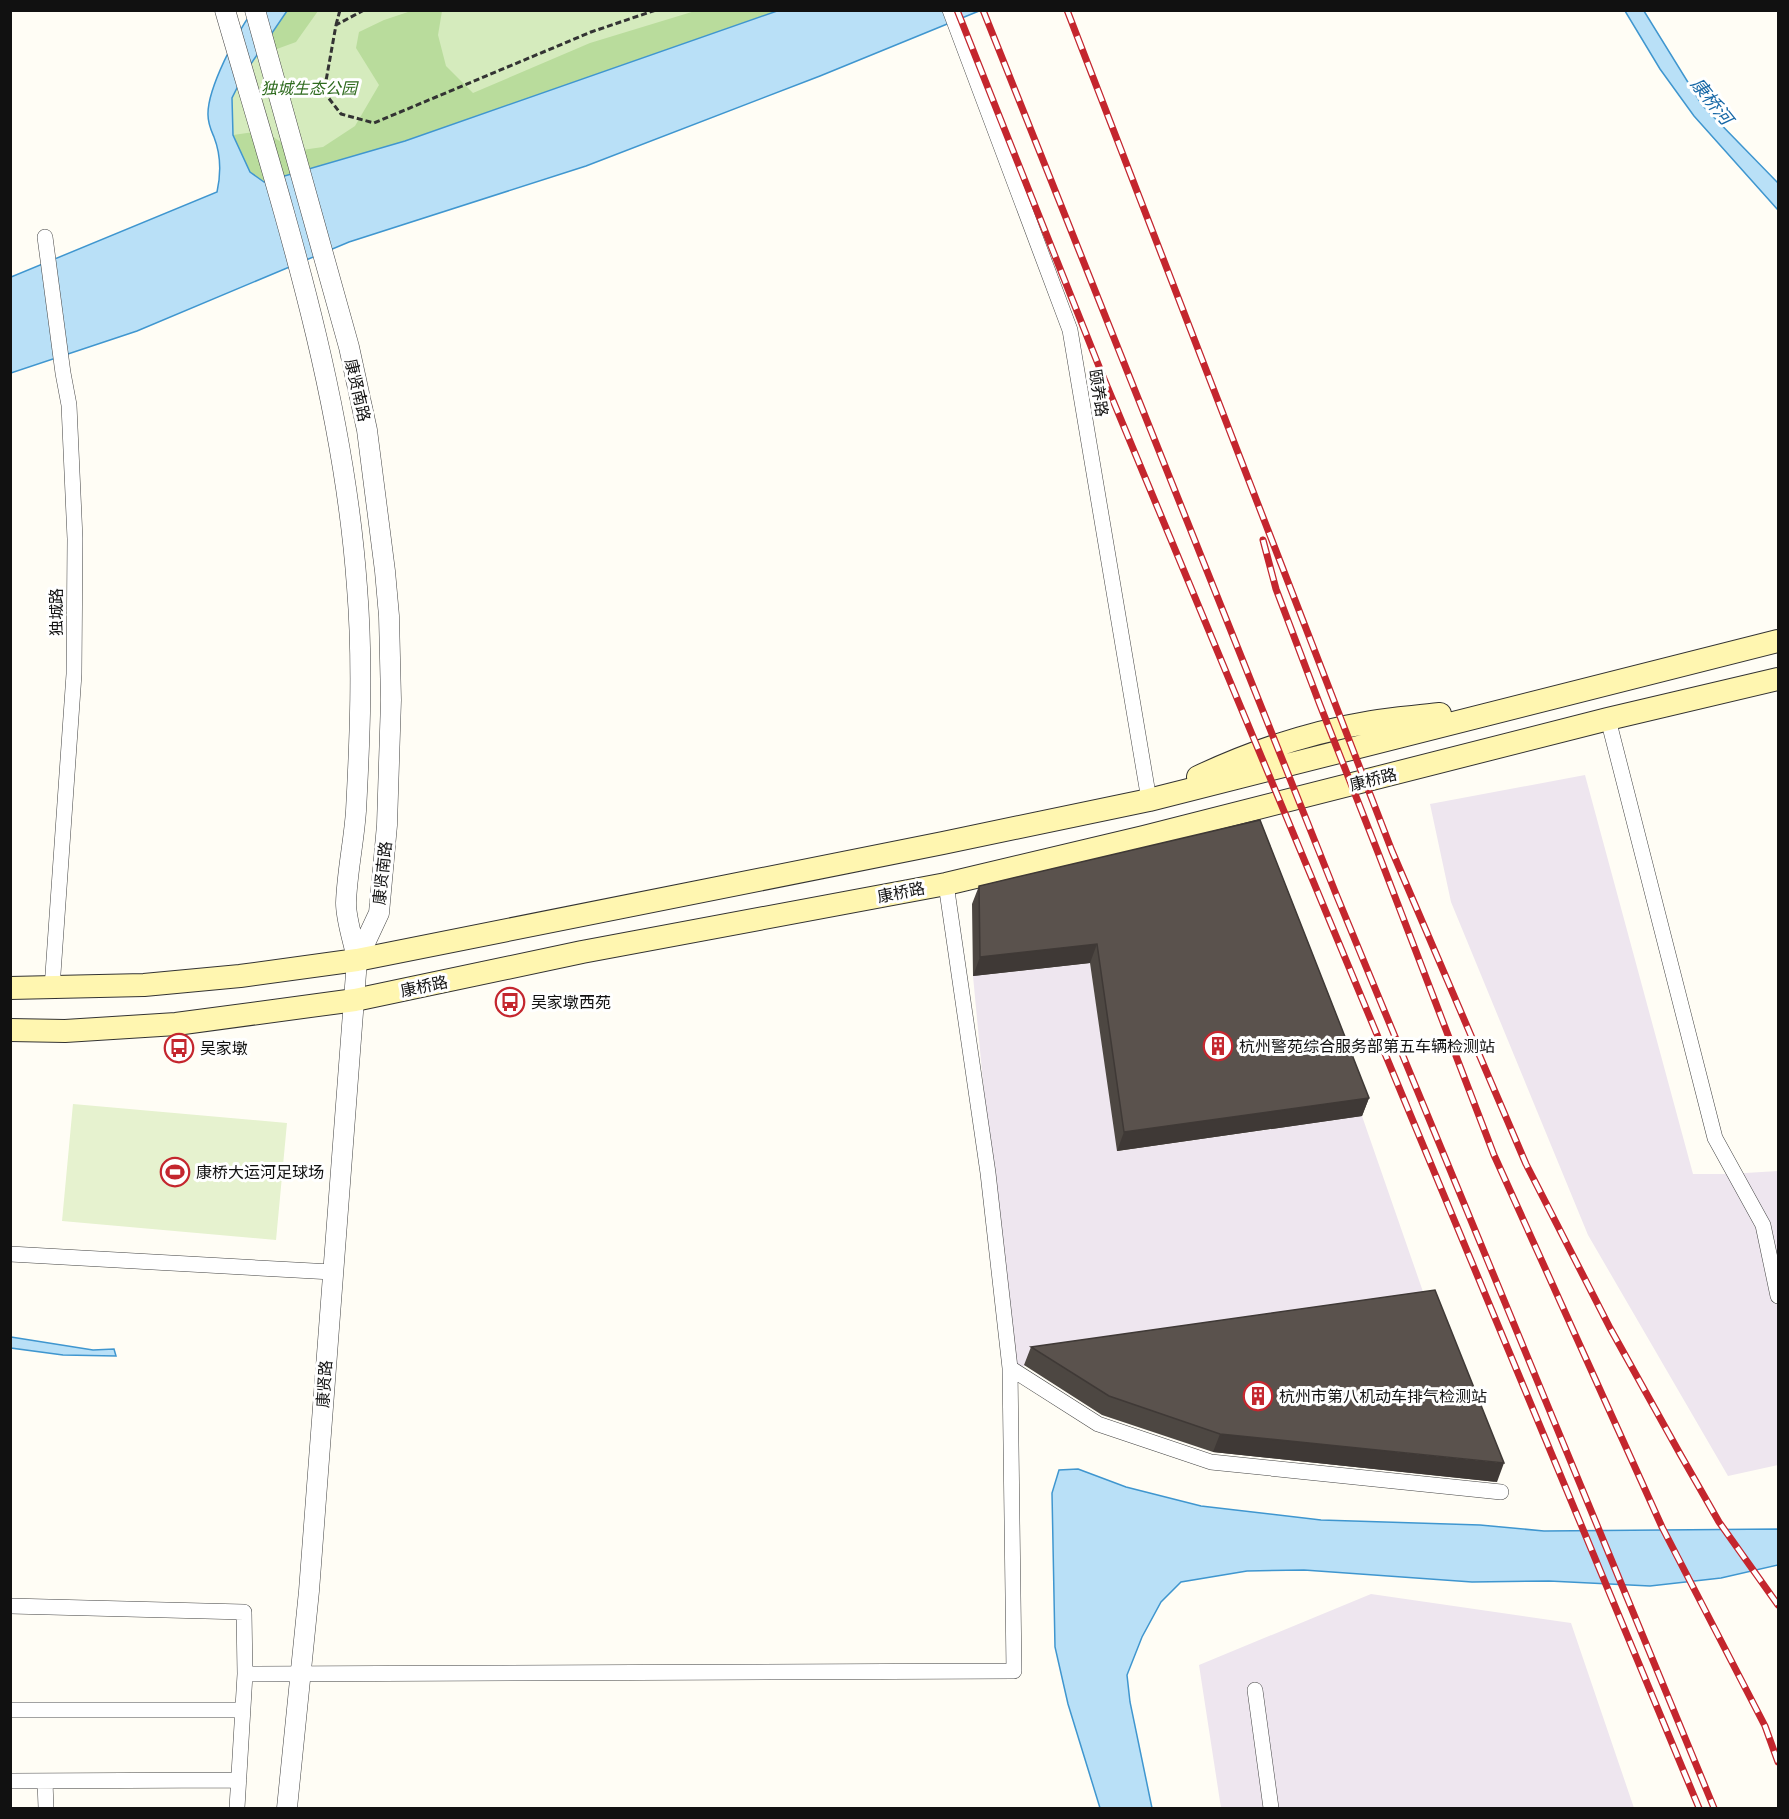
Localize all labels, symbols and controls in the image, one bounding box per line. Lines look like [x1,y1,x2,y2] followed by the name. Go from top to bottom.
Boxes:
[1685,72,1741,132] water label: 康桥河
[261,77,359,99] park label: 独城生态公园
[340,356,376,424] street label: 康贤南路
[1084,368,1114,418] street label: 颐养路
[45,588,67,636] street label: 独城路
[1347,763,1399,795] street label: 康桥路
[368,840,396,906] street label: 康贤南路
[875,877,927,907] street label: 康桥路
[398,970,450,1002] street label: 康桥路
[494,986,526,1018] bus stop icon: 吴家墩西苑
[531,991,611,1013] place label: 吴家墩西苑
[1202,1030,1234,1062] building icon: 杭州警苑综合服务部第五车辆检测站
[163,1032,195,1064] bus stop icon: 吴家墩
[1239,1035,1495,1057] place label: 杭州警苑综合服务部第五车辆检测站
[200,1037,248,1059] place label: 吴家墩
[159,1156,191,1188] sports icon: 康桥大运河足球场
[196,1161,324,1183] place label: 康桥大运河足球场
[311,1359,337,1409] street label: 康贤路
[1242,1380,1274,1412] building icon: 杭州市第八机动车排气检测站
[1279,1385,1487,1407] place label: 杭州市第八机动车排气检测站

